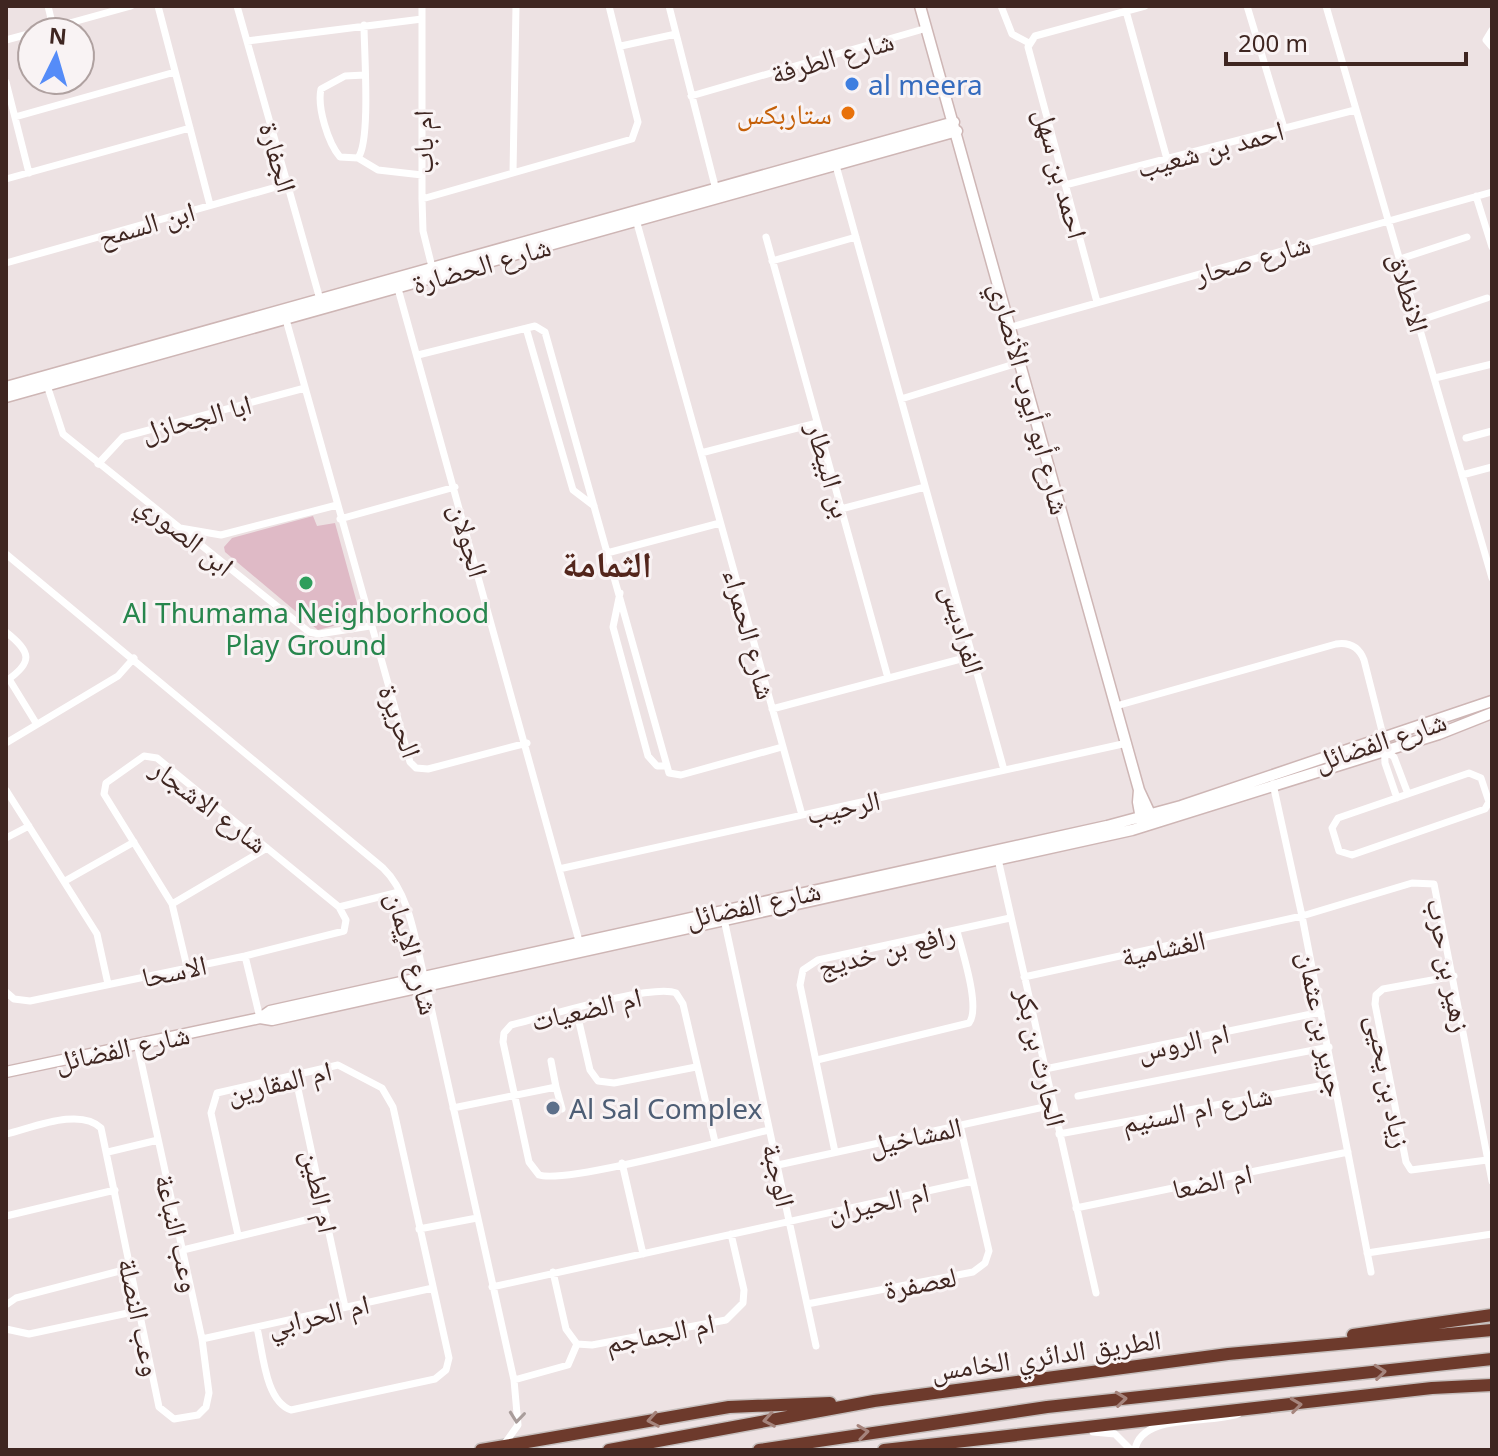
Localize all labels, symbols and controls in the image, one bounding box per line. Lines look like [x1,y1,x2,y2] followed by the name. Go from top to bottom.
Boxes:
[16,16,96,96] north arrow
[1226,16,1466,66] scale bar
[48,19,68,51] text: N
[766,20,898,92] street label: شارع الطرفة
[1238,26,1308,59] text: 200 m
[868,65,983,103] place label: al meera
[843,75,861,93] marker: al meera
[737,94,832,132] place label: ستاربكس
[839,104,857,122] marker: ستاربكس
[1026,104,1098,242] street label: احمد بن سهل
[403,110,442,174] street label: ام باب
[1132,110,1288,186] street label: احمد بن شعيب
[251,117,307,197] street label: الجفارة
[93,191,199,255] street label: ابن السمح
[1189,223,1314,293] street label: شارع صحار
[407,226,555,302] street label: شارع الحضارة
[1380,248,1440,336] street label: الانطلاق
[977,277,1080,520] street label: شارع أبو أيوب الأنصاري
[136,384,256,450] street label: ابا الجحازل
[798,417,862,522] street label: بن البيطار
[126,484,242,588] street label: ابن الصوري
[441,499,499,581] street label: الجولان
[562,539,652,588] district label: الثمامة
[715,565,787,703] street label: شارع الحمراء
[297,574,315,592] marker: Al Thumama Neighborhood Play Ground
[933,580,995,678] street label: الفراديس
[123,593,489,663] place label: Al Thumama Neighborhood Play Ground
[370,679,432,763] street label: الحريرة
[1309,701,1451,779] street label: شارع الفضائل
[143,748,276,861] street label: شارع الاشجار
[803,780,883,832] street label: الرحيب
[682,870,824,936] street label: شارع الفضائل
[378,887,450,1019] street label: شارع الإيمان
[1418,895,1482,1035] street label: زهير بن حرب
[813,914,959,984] street label: رافع بن خديج
[1117,920,1209,974] street label: الغشامية
[138,945,210,995] street label: الاسحا
[1290,948,1356,1100] street label: جرير بن عثمان
[527,977,645,1040] street label: ام الضعيات
[1007,983,1076,1130] street label: الحارث بن بكر
[1358,1011,1422,1151] street label: زياد بن يحيى
[1134,1013,1233,1070] street label: ام الروس
[51,1014,193,1080] street label: شارع الفضائل
[223,1051,335,1112] street label: ام المقارين
[1119,1075,1276,1142] street label: شارع ام السنيم
[569,1089,762,1127] place label: Al Sal Complex
[544,1099,562,1117] marker: Al Sal Complex
[865,1107,965,1163] street label: المشاخيل
[754,1139,806,1211] street label: الوجبة
[293,1146,348,1236] street label: ام الطين
[1169,1153,1256,1208] street label: ام الضعا
[147,1170,211,1296] street label: وعب النباعة
[823,1172,933,1231] street label: ام الحيران
[110,1255,172,1379] street label: وعب النصلة
[881,1256,959,1308] street label: لعصفرة
[263,1284,374,1349] street label: ام الحرابي
[602,1303,718,1362] street label: ام الجماجم
[928,1319,1164,1394] street label: الطريق الدائري الخامس
[1373,1363,1386,1380] one-way arrow
[1115,1391,1128,1408] one-way arrow
[1289,1396,1302,1413] one-way arrow
[508,1411,525,1424] one-way arrow
[646,1411,659,1428] one-way arrow
[762,1411,776,1428] one-way arrow
[856,1424,870,1441] one-way arrow

